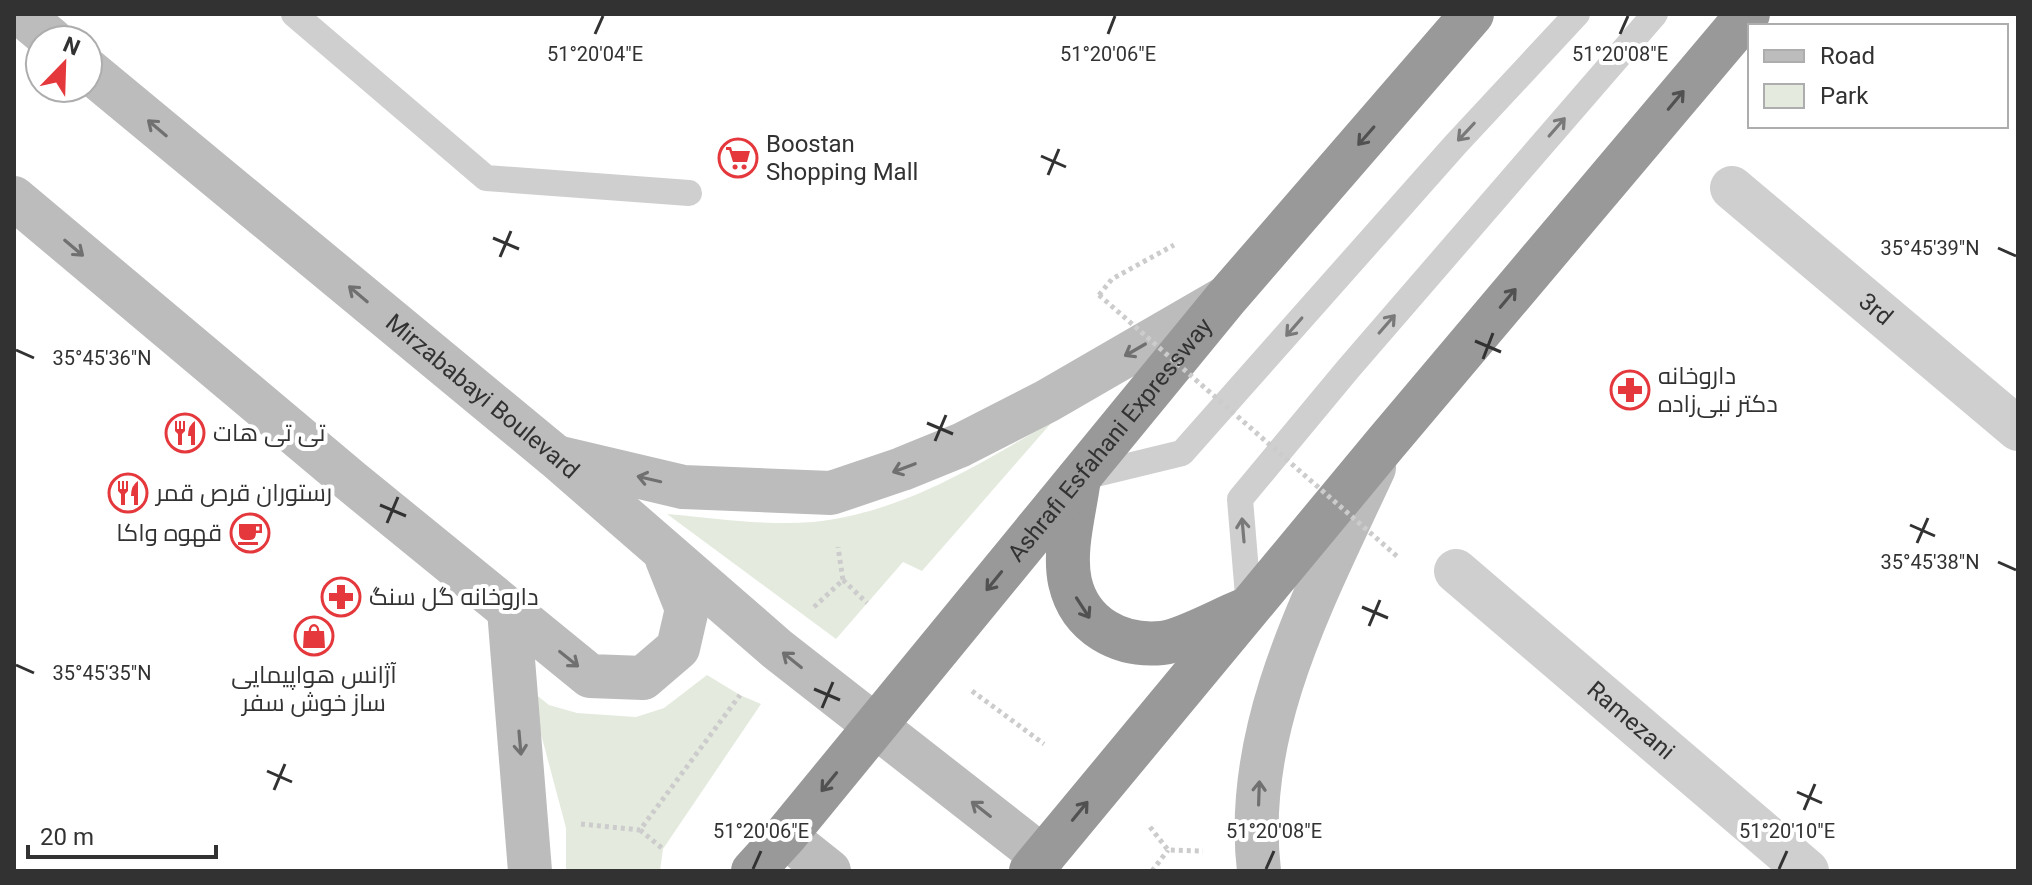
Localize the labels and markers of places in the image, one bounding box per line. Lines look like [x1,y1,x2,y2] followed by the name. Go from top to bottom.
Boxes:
[766,130,918,186] place label: Boostan Shopping Mall
[717,137,759,179] supermarket icon: Boostan Shopping Mall
[1658,362,1778,418] place label: داروخانه دکتر نبی‌زاده
[1609,369,1651,411] pharmacy icon: داروخانه دکتر نبی‌زاده
[164,412,206,454] restaurant icon: تی تی هات
[213,419,326,447] place label: تی تی هات
[107,472,149,514] restaurant icon: رستوران قرص قمر
[154,479,332,507] place label: رستوران قرص قمر
[229,512,271,554] cafe icon: قهوه واکا
[116,519,222,547] place label: قهوه واکا
[320,576,362,618] pharmacy icon: داروخانه گل سنگ
[369,583,539,611] place label: داروخانه گل سنگ
[293,615,335,657] shop icon: آژانس هواپیمایی ساز خوش سفر
[231,661,397,717] place label: آژانس هواپیمایی ساز خوش سفر

